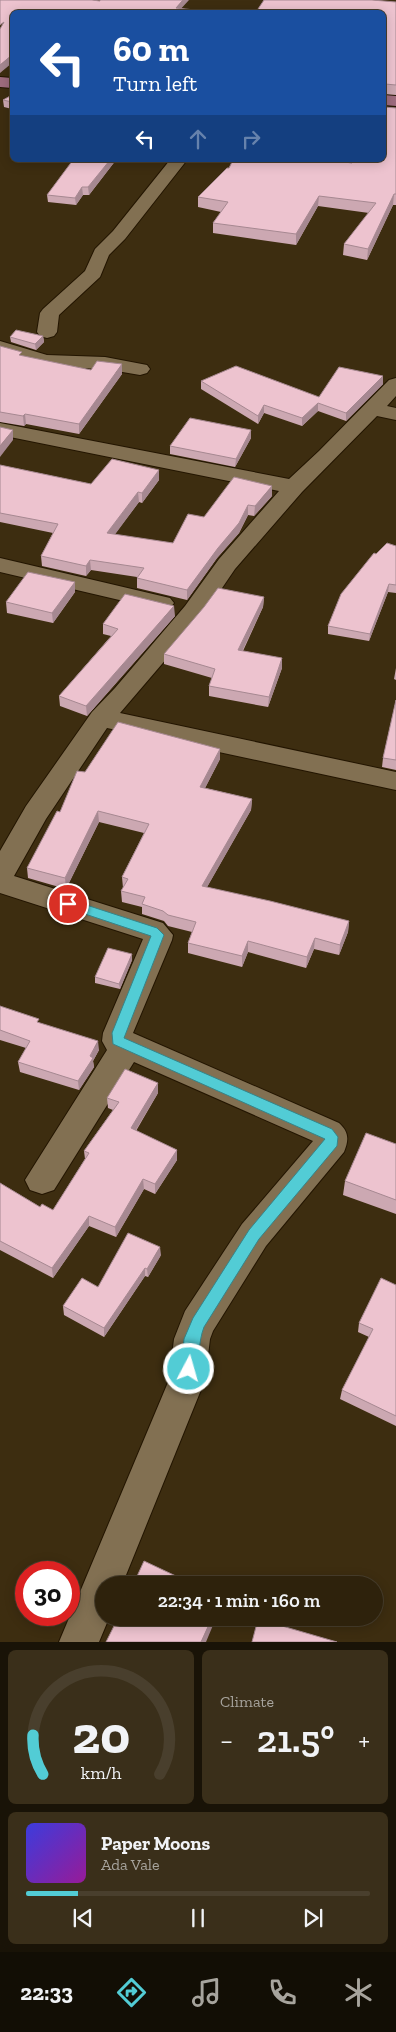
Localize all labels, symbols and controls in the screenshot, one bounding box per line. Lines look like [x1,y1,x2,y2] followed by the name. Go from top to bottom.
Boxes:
[113,28,189,70] text: 60 m
[30,30,95,95] icon: left
[113,70,197,97] text: Turn left
[131,125,159,153] icon: left
[184,125,212,153] icon: ahead
[237,125,265,153] icon: right
[47,883,89,925] pin
[54,890,82,918] icon: arrive
[162,1342,214,1394] position arrow
[15,1561,80,1626] speed limit sign: 30
[158,1589,320,1612] text: 22:34 · 1 min · 160 m
[220,1692,274,1711] text: Climate
[72,1704,130,1766] text: 20
[257,1716,334,1762] text: 21.5°
[220,1724,233,1757] text: −
[358,1724,370,1757] text: +
[81,1762,121,1784] text: km/h
[101,1832,210,1855] text: Paper Moons
[101,1855,160,1874] text: Ada Vale
[69,1904,97,1932] icon: previous
[184,1904,212,1932] icon: pause
[299,1904,327,1932] icon: next
[114,1975,149,2010] icon: directions
[189,1975,224,2010] icon: music
[265,1975,300,2010] icon: phone
[341,1975,376,2010] icon: climate
[20,1979,73,2006] text: 22:33

